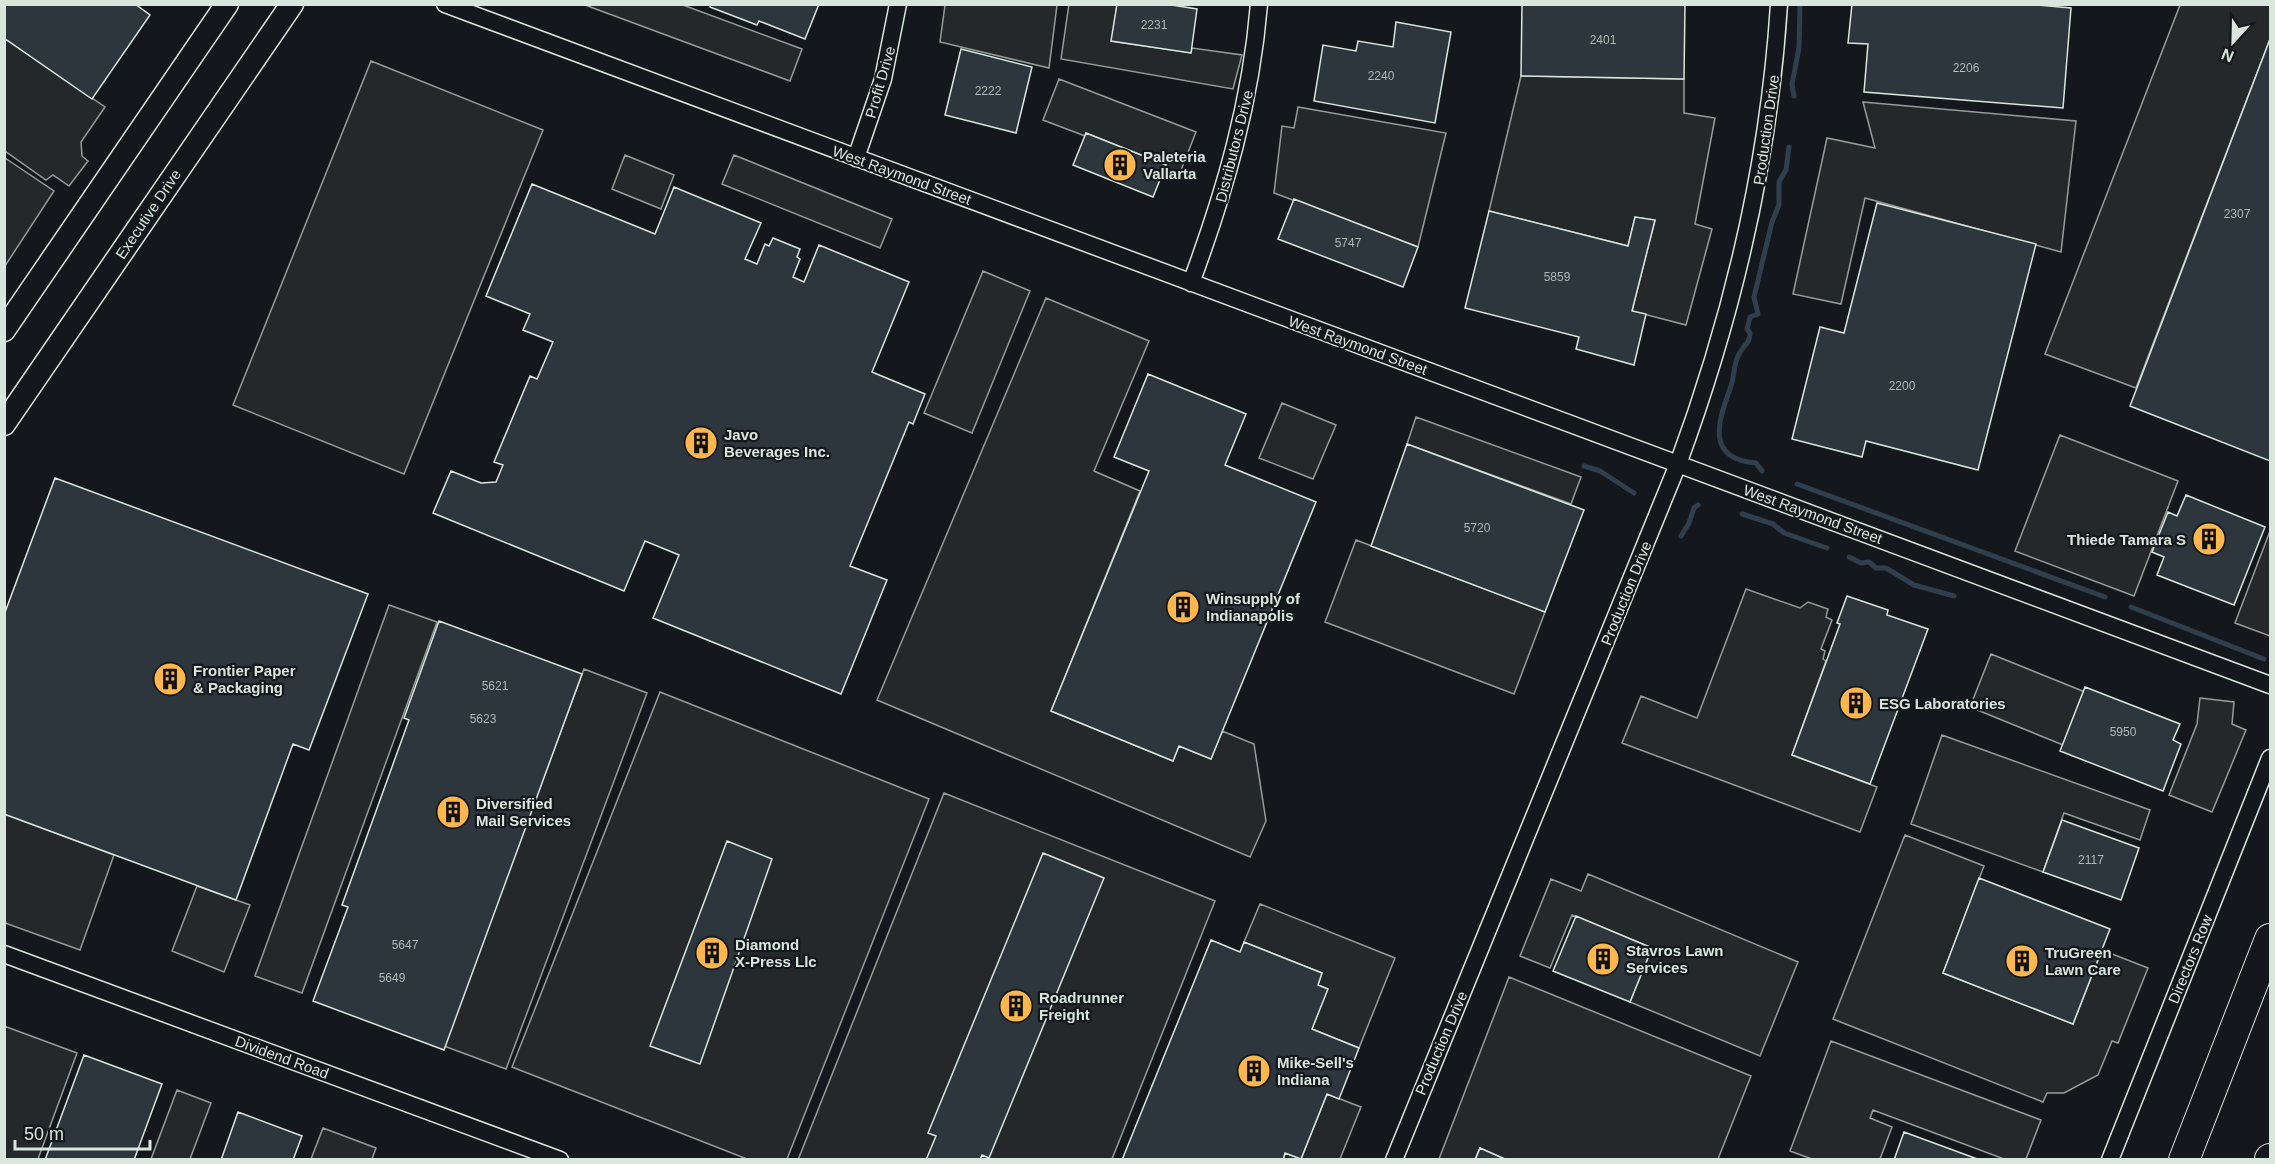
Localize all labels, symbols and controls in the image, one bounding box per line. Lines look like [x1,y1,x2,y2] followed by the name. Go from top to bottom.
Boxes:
[2203,12,2263,72] north arrow
[1141,18,1168,32] house number: 2231
[1590,33,1617,47] house number: 2401
[862,44,898,120] street label: Profit Drive
[2219,45,2236,65] text: N
[1953,61,1980,75] house number: 2206
[1368,69,1395,83] house number: 2240
[1750,74,1782,186] street label: Production Drive
[975,84,1002,98] house number: 2222
[1212,88,1256,204] street label: Distributors Drive
[830,142,974,208] street label: West Raymond Street
[1102,147,1138,183] building icon: Paleteria Vallarta
[1143,148,1206,182] place label: Paleteria Vallarta
[112,166,184,262] street label: Executive Drive
[2224,207,2251,221] house number: 2307
[1335,236,1362,250] house number: 5747
[1544,270,1571,284] house number: 5859
[1286,312,1430,378] street label: West Raymond Street
[1889,379,1916,393] house number: 2200
[683,425,719,461] building icon: Javo Beverages Inc.
[724,426,830,460] place label: Javo Beverages Inc.
[1741,481,1885,547] street label: West Raymond Street
[1464,521,1491,535] house number: 5720
[2191,521,2227,557] building icon: Thiede Tamara S
[2067,531,2186,548] place label: Thiede Tamara S
[1597,538,1655,648] street label: Production Drive
[1165,589,1201,625] building icon: Winsupply of Indianapolis
[1206,590,1301,624] place label: Winsupply of Indianapolis
[152,661,188,697] building icon: Frontier Paper & Packaging
[193,662,296,696] place label: Frontier Paper & Packaging
[482,679,509,693] house number: 5621
[1838,685,1874,721] building icon: ESG Laboratories
[1879,695,2006,712] place label: ESG Laboratories
[470,712,497,726] house number: 5623
[2110,725,2137,739] house number: 5950
[435,794,471,830] building icon: Diversified Mail Services
[476,795,571,829] place label: Diversified Mail Services
[2078,853,2104,867] house number: 2117
[2164,912,2216,1006] street label: Directors Row
[694,935,730,971] building icon: Diamond X-Press Llc
[735,936,817,970] place label: Diamond X-Press Llc
[392,938,419,952] house number: 5647
[1585,941,1621,977] building icon: Stavros Lawn Services
[1626,942,1724,976] place label: Stavros Lawn Services
[2004,943,2040,979] building icon: TruGreen Lawn Care
[2045,944,2121,978] place label: TruGreen Lawn Care
[379,971,406,985] house number: 5649
[998,988,1034,1024] building icon: Roadrunner Freight
[1039,989,1124,1023] place label: Roadrunner Freight
[1412,989,1470,1097] street label: Production Drive
[233,1032,331,1082] street label: Dividend Road
[1236,1053,1272,1089] building icon: Mike-Sell's Indiana
[1277,1054,1354,1088] place label: Mike-Sell's Indiana
[15,1113,150,1151] scale bar
[24,1124,64,1144] text: 50 m

